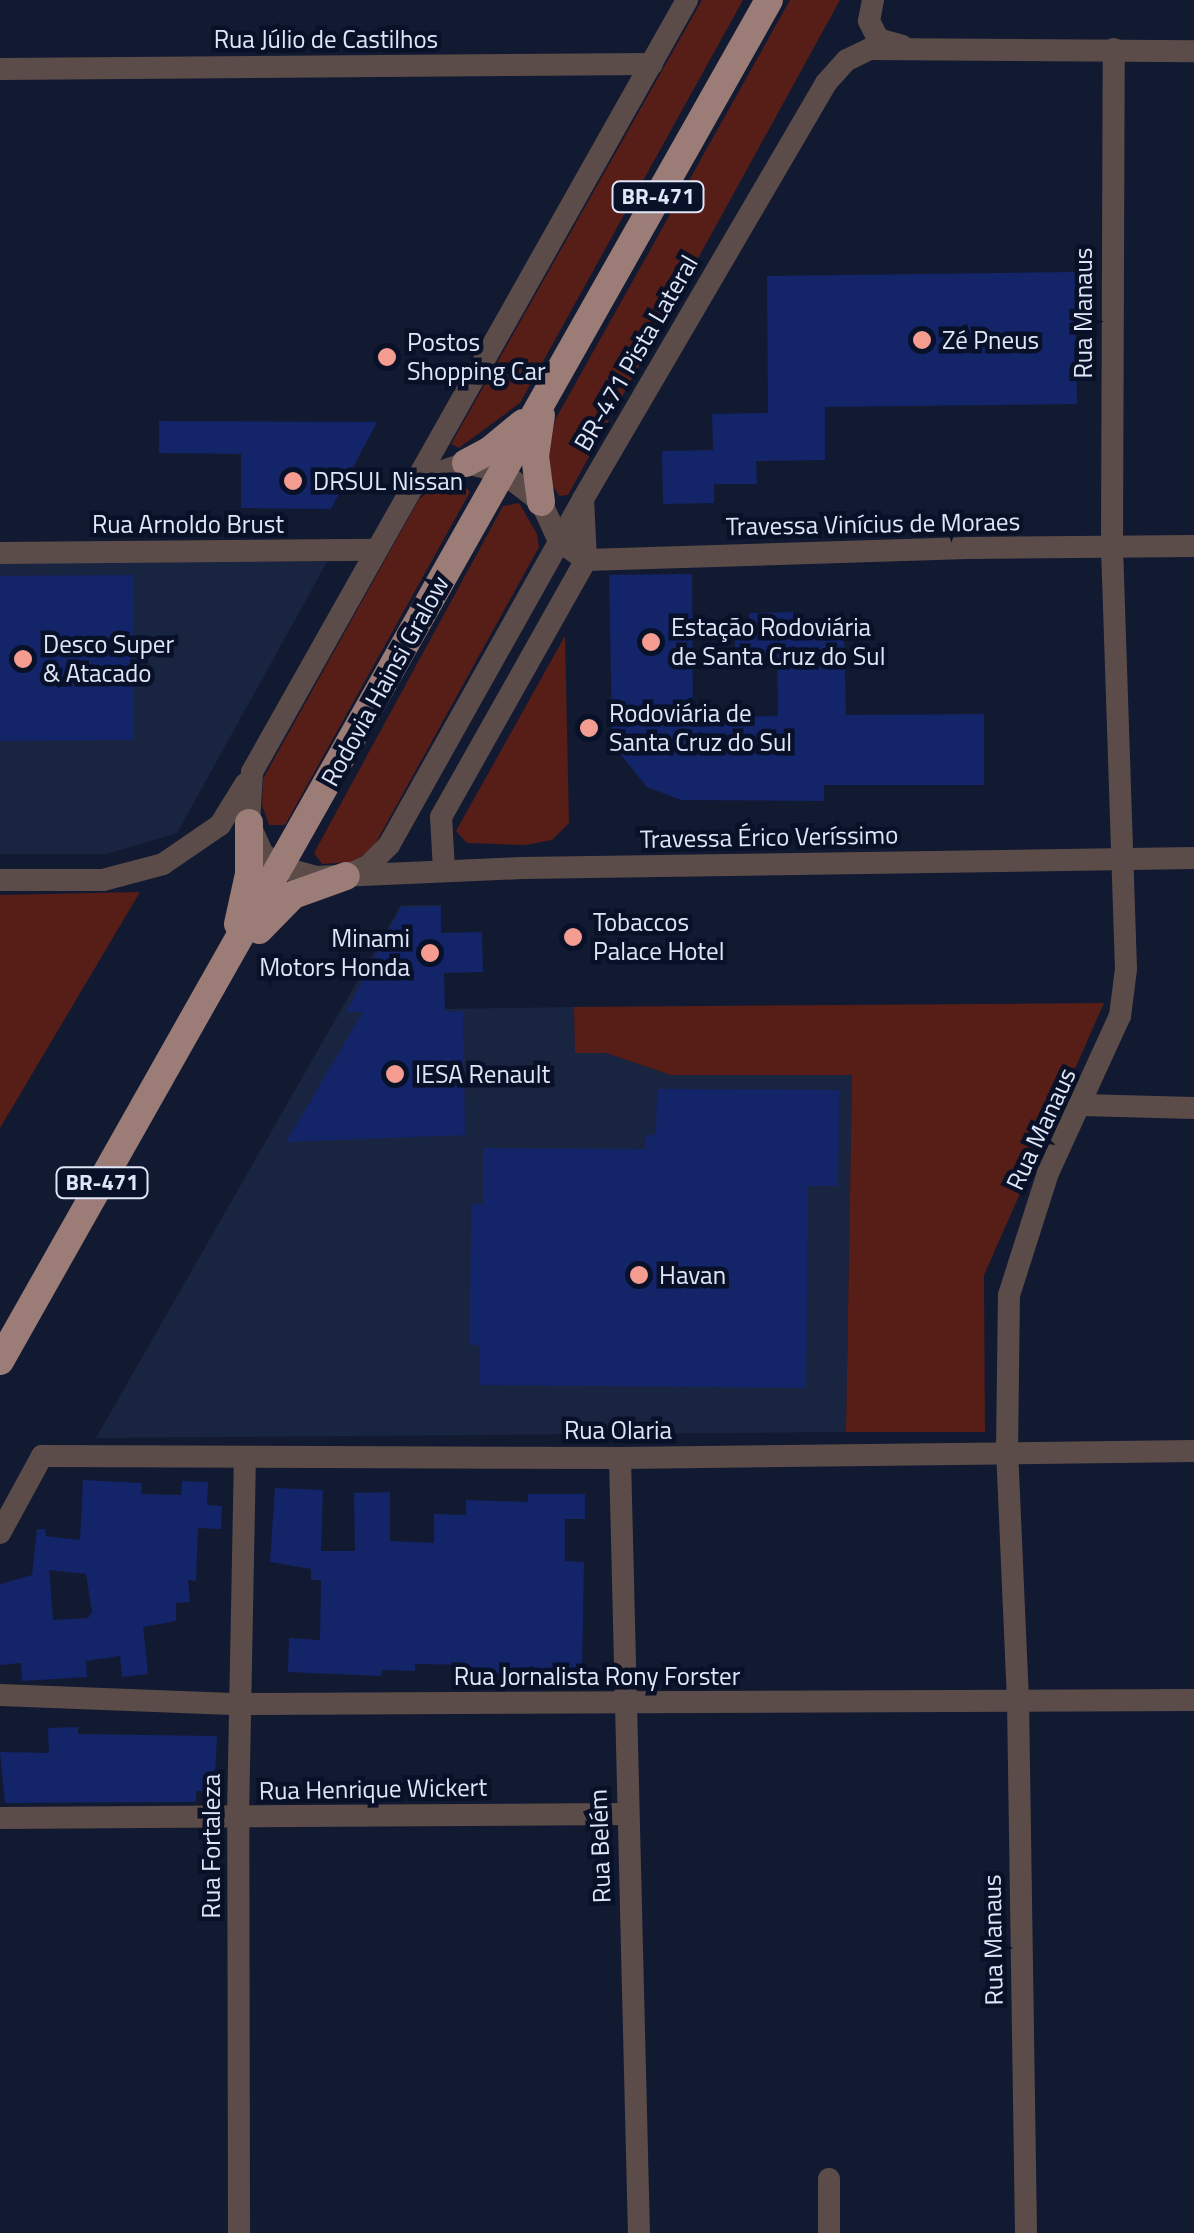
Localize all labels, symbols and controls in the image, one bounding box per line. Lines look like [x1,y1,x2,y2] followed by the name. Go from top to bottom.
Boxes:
[214,24,438,54] street label: Rua Júlio de Castilhos
[610,180,706,214] road number: BR-471
[1068,248,1098,378] street label: Rua Manaus
[568,250,704,456] street label: BR-471 Pista Lateral
[942,325,1039,355] place label: Zé Pneus
[407,328,546,387] place label: Postos Shopping Car
[911,329,933,351] marker: Zé Pneus
[376,346,398,368] marker: Postos Shopping Car
[313,466,463,496] place label: DRSUL Nissan
[282,470,304,492] marker: DRSUL Nissan
[726,506,1020,542] street label: Travessa Vinícius de Moraes
[92,509,284,539] street label: Rua Arnoldo Brust
[315,571,455,791] street label: Rodovia Hainsi Gralow
[671,613,885,672] place label: Estação Rodoviária de Santa Cruz do Sul
[43,630,174,689] place label: Desco Super & Atacado
[640,631,662,653] marker: Estação Rodoviária de Santa Cruz do Sul
[12,648,34,670] marker: Desco Super & Atacado
[609,699,792,758] place label: Rodoviária de Santa Cruz do Sul
[578,717,600,739] marker: Rodoviária de Santa Cruz do Sul
[640,820,898,854] street label: Travessa Érico Veríssimo
[593,908,724,967] place label: Tobaccos Palace Hotel
[259,924,410,983] place label: Minami Motors Honda
[562,926,584,948] marker: Tobaccos Palace Hotel
[419,942,441,964] marker: Minami Motors Honda
[415,1059,550,1089] place label: IESA Renault
[384,1063,406,1085] marker: IESA Renault
[1000,1063,1082,1195] street label: Rua Manaus
[54,1166,150,1200] road number: BR-471
[659,1260,726,1290] place label: Havan
[628,1264,650,1286] marker: Havan
[564,1415,672,1445] street label: Rua Olaria
[454,1661,740,1691] street label: Rua Jornalista Rony Forster
[259,1772,487,1806] street label: Rua Henrique Wickert
[196,1774,226,1918] street label: Rua Fortaleza
[583,1789,617,1903] street label: Rua Belém
[977,1874,1009,2006] street label: Rua Manaus

